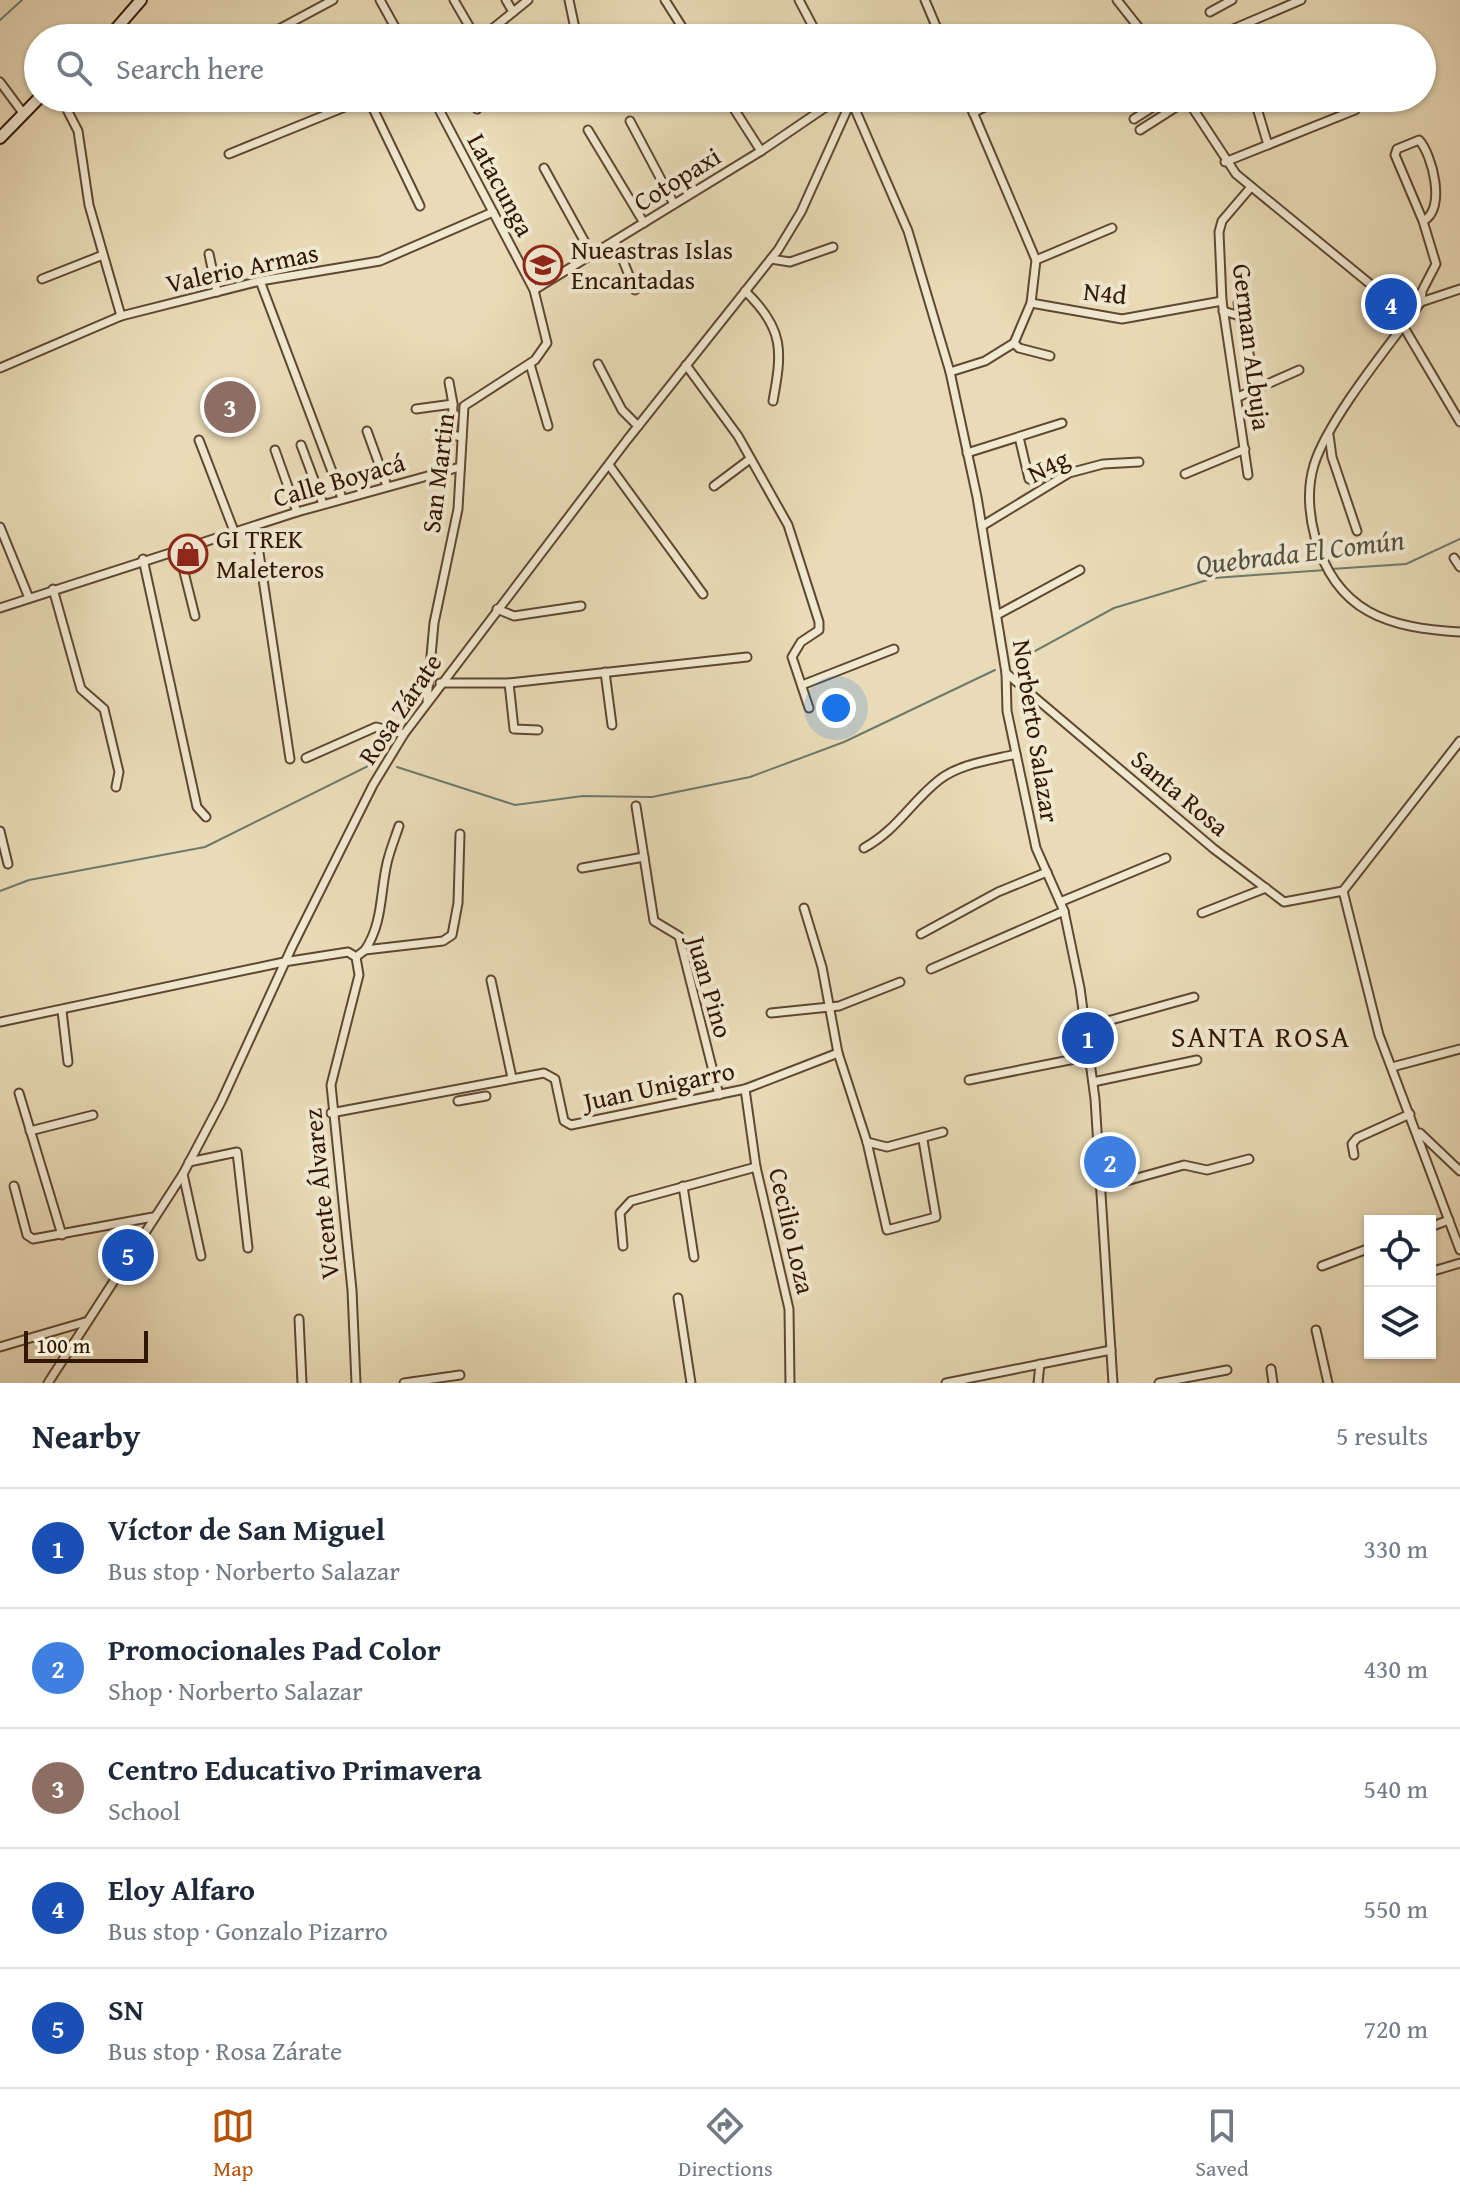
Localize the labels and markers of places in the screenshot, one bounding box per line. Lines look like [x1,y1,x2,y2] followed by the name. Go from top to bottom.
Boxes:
[571,230,733,299] place label: Nueastras Islas Encantadas
[522,244,564,286] school or university icon: Nueastras Islas Encantadas
[1365,274,1417,334] pin: 4
[204,377,256,437] pin: 3
[216,519,324,588] place label: GI TREK Maleteros
[167,533,209,575] shop icon: GI TREK Maleteros
[1062,1008,1114,1068] pin: 1
[1084,1132,1136,1192] pin: 2
[102,1225,154,1285] pin: 5

